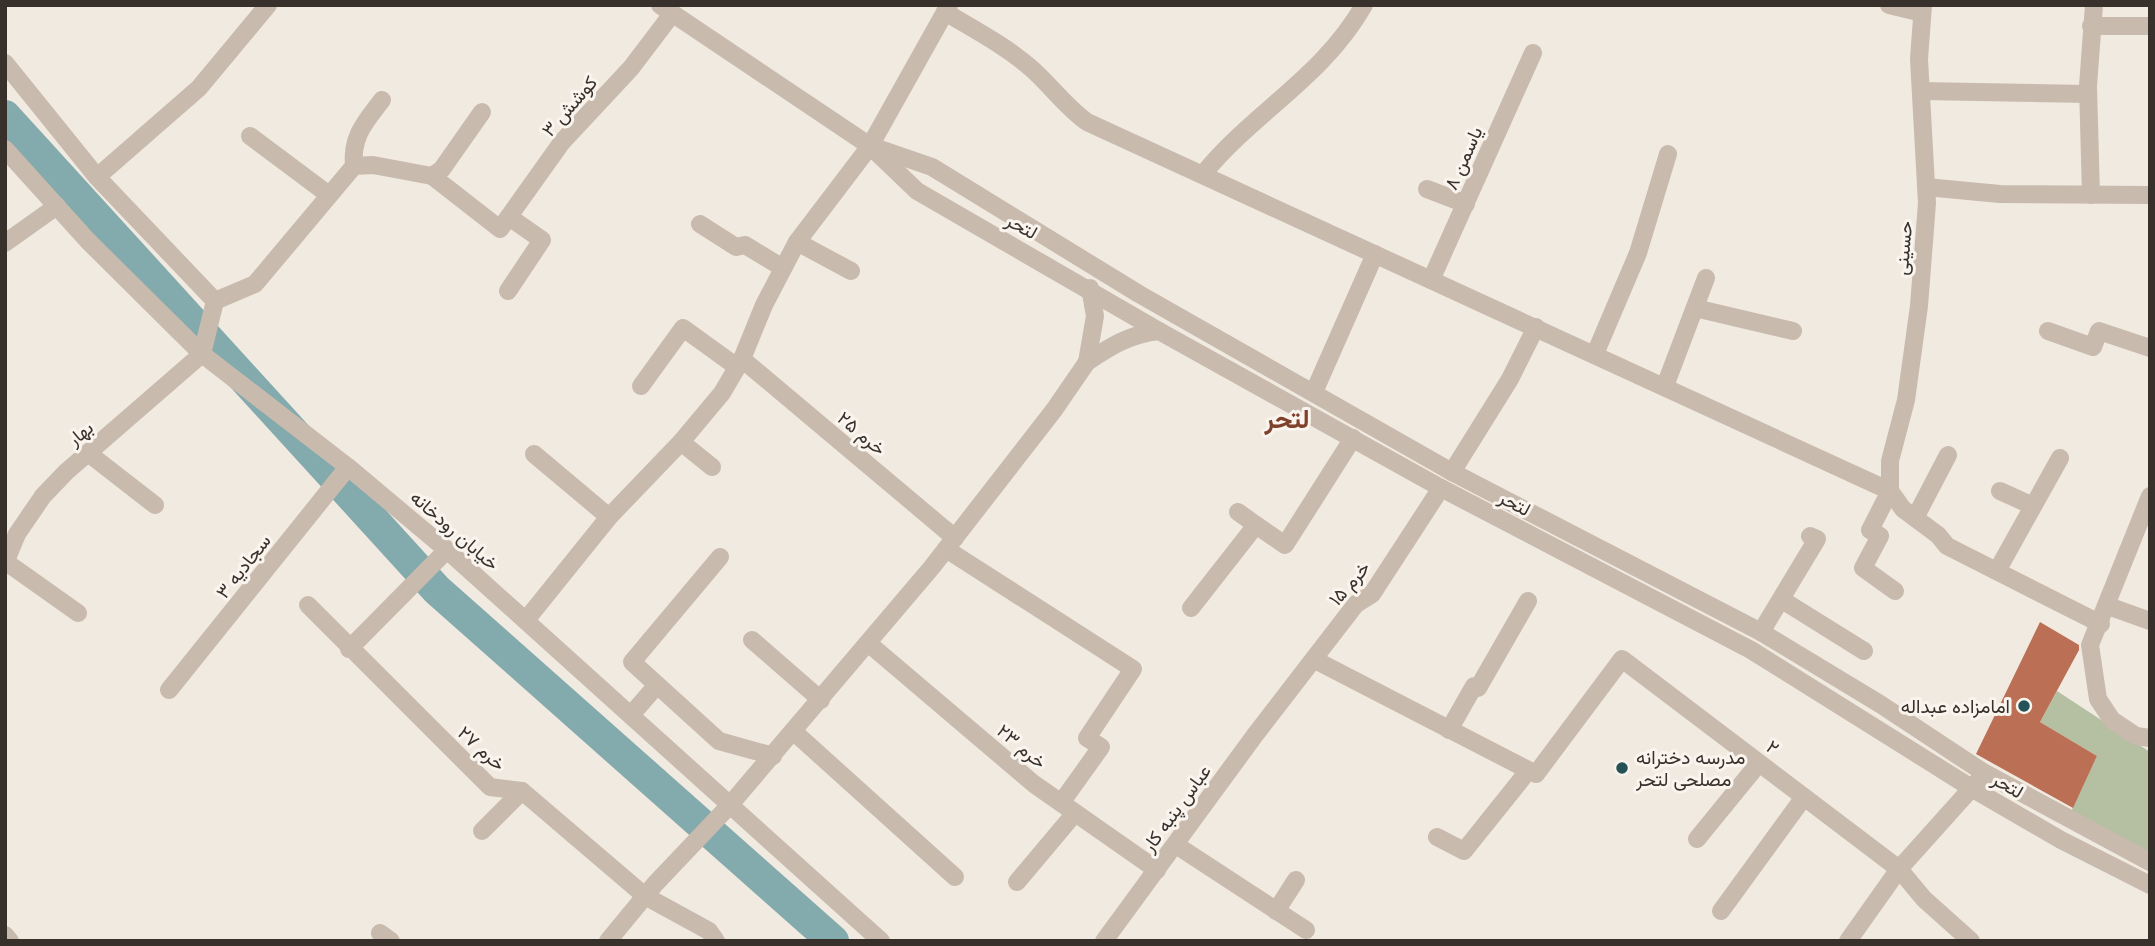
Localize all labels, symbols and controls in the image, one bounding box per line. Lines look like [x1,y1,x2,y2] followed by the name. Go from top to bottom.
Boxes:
[535,70,603,142] street label: کوشش ۳
[1438,122,1488,194] street label: یاسمن ۸
[1001,206,1043,245] street label: لتحر
[1888,220,1918,276] street label: حسینی
[1263,400,1310,436] district label: لتحر
[832,405,892,461] street label: خرم ۲۵
[61,415,98,452] street label: بهار
[1494,483,1535,522] street label: لتحر
[405,484,505,576] street label: خیابان رودخانه
[210,528,276,604] street label: سجادیه ۳
[1322,555,1376,611] street label: خرم ۱۵
[1901,693,2010,719] place label: امامزاده عبداله
[2016,698,2032,714] marker: امامزاده عبداله
[992,718,1052,774] street label: خرم ۲۳
[453,720,511,776] street label: خرم ۲۷
[1761,734,1785,760] street label: ۲
[1635,744,1745,792] place label: مدرسه دخترانه مصلحی لتحر
[1135,759,1217,858] street label: عباس پنبه کار
[1614,760,1630,776] marker: مدرسه دخترانه مصلحی لتحر
[1987,765,2029,804] street label: لتحر

